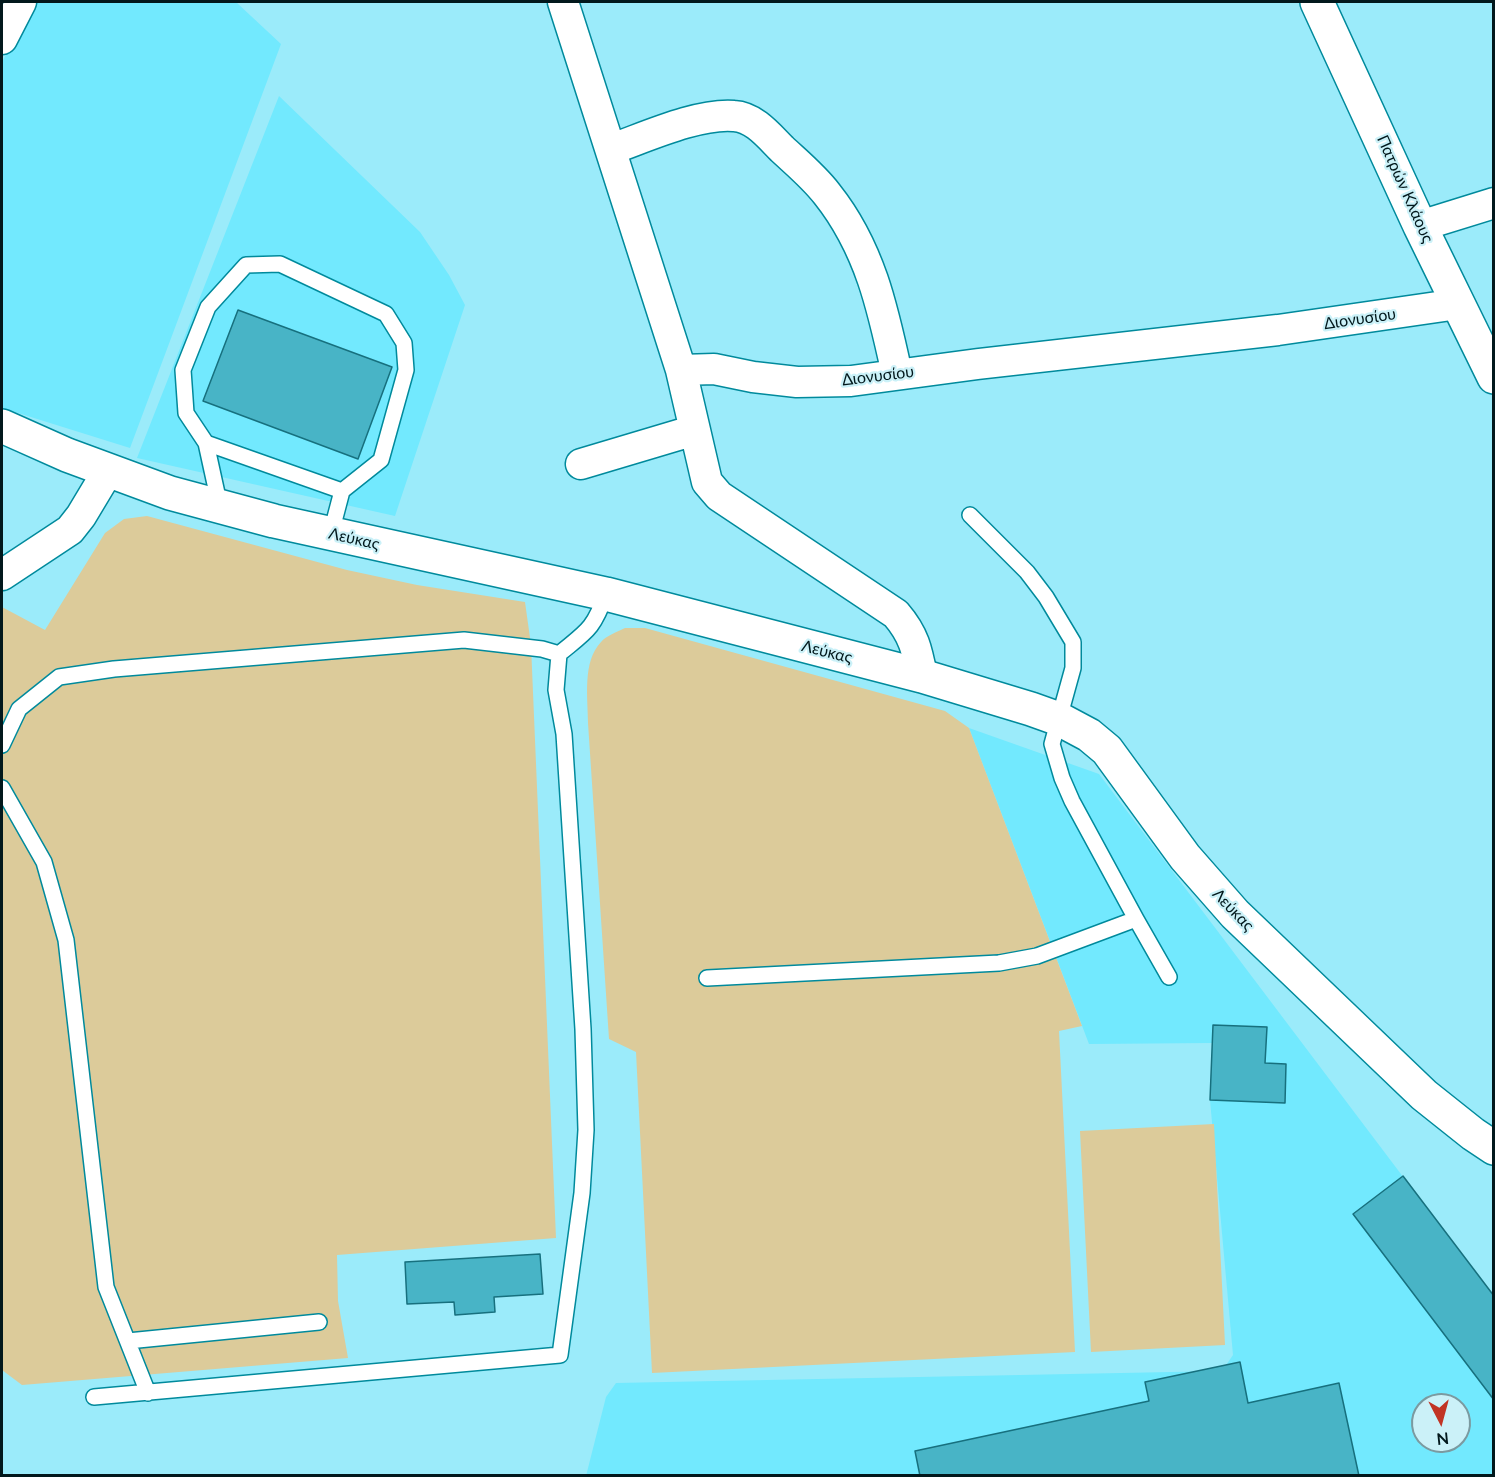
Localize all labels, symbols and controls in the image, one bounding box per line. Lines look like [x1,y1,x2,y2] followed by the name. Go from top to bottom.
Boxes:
[1373,132,1437,246] street label: Πατρών Κλάους
[1323,304,1397,334] street label: Διονυσίου
[841,362,915,390] street label: Διονυσίου
[327,524,381,554] street label: Λεύκας
[800,636,854,668] street label: Λεύκας
[1208,885,1258,935] street label: Λεύκας
[1411,1393,1471,1453] north arrow
[1436,1429,1450,1450] text: N

